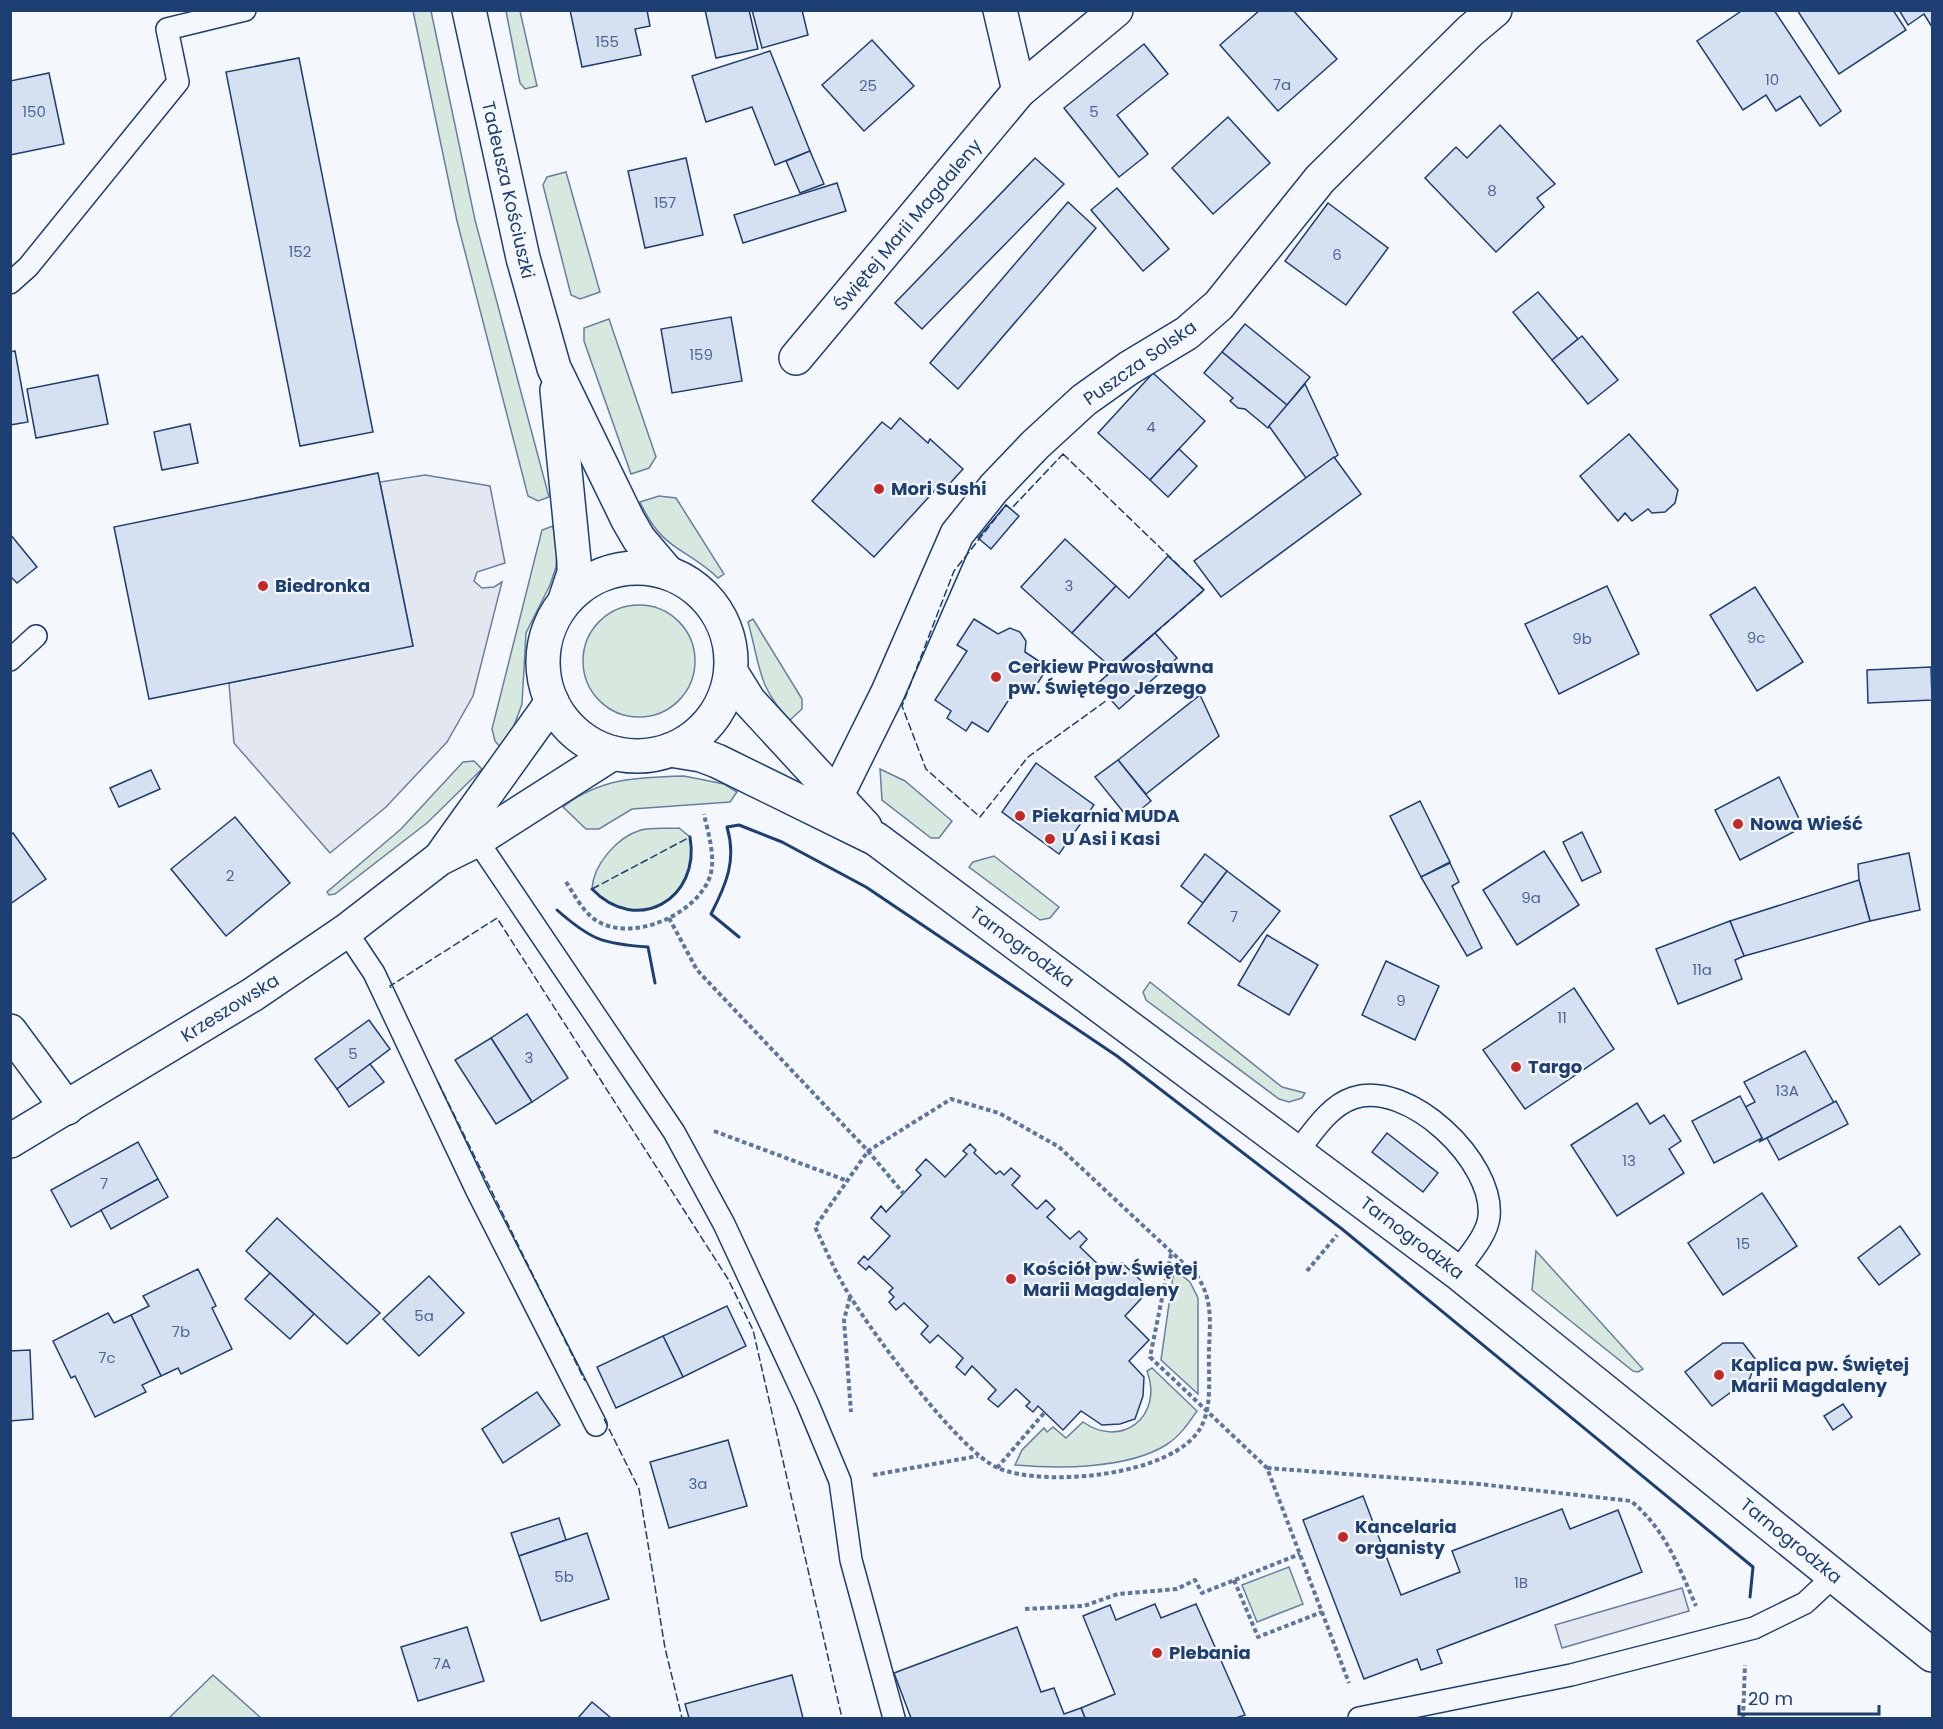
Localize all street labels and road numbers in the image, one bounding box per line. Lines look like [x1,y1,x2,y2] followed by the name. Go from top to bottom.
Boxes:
[476,99,541,281] street label: Tadeusza Kościuszki
[828,133,987,316] street label: Świętej Marii Magdaleny
[1078,314,1201,411] street label: Puszcza Solska
[965,900,1080,993] street label: Tarnogrodzka
[176,967,284,1048] street label: Krzeszowska
[1355,1190,1469,1285] street label: Tarnogrodzka
[1735,1492,1847,1589] street label: Tarnogrodzka

